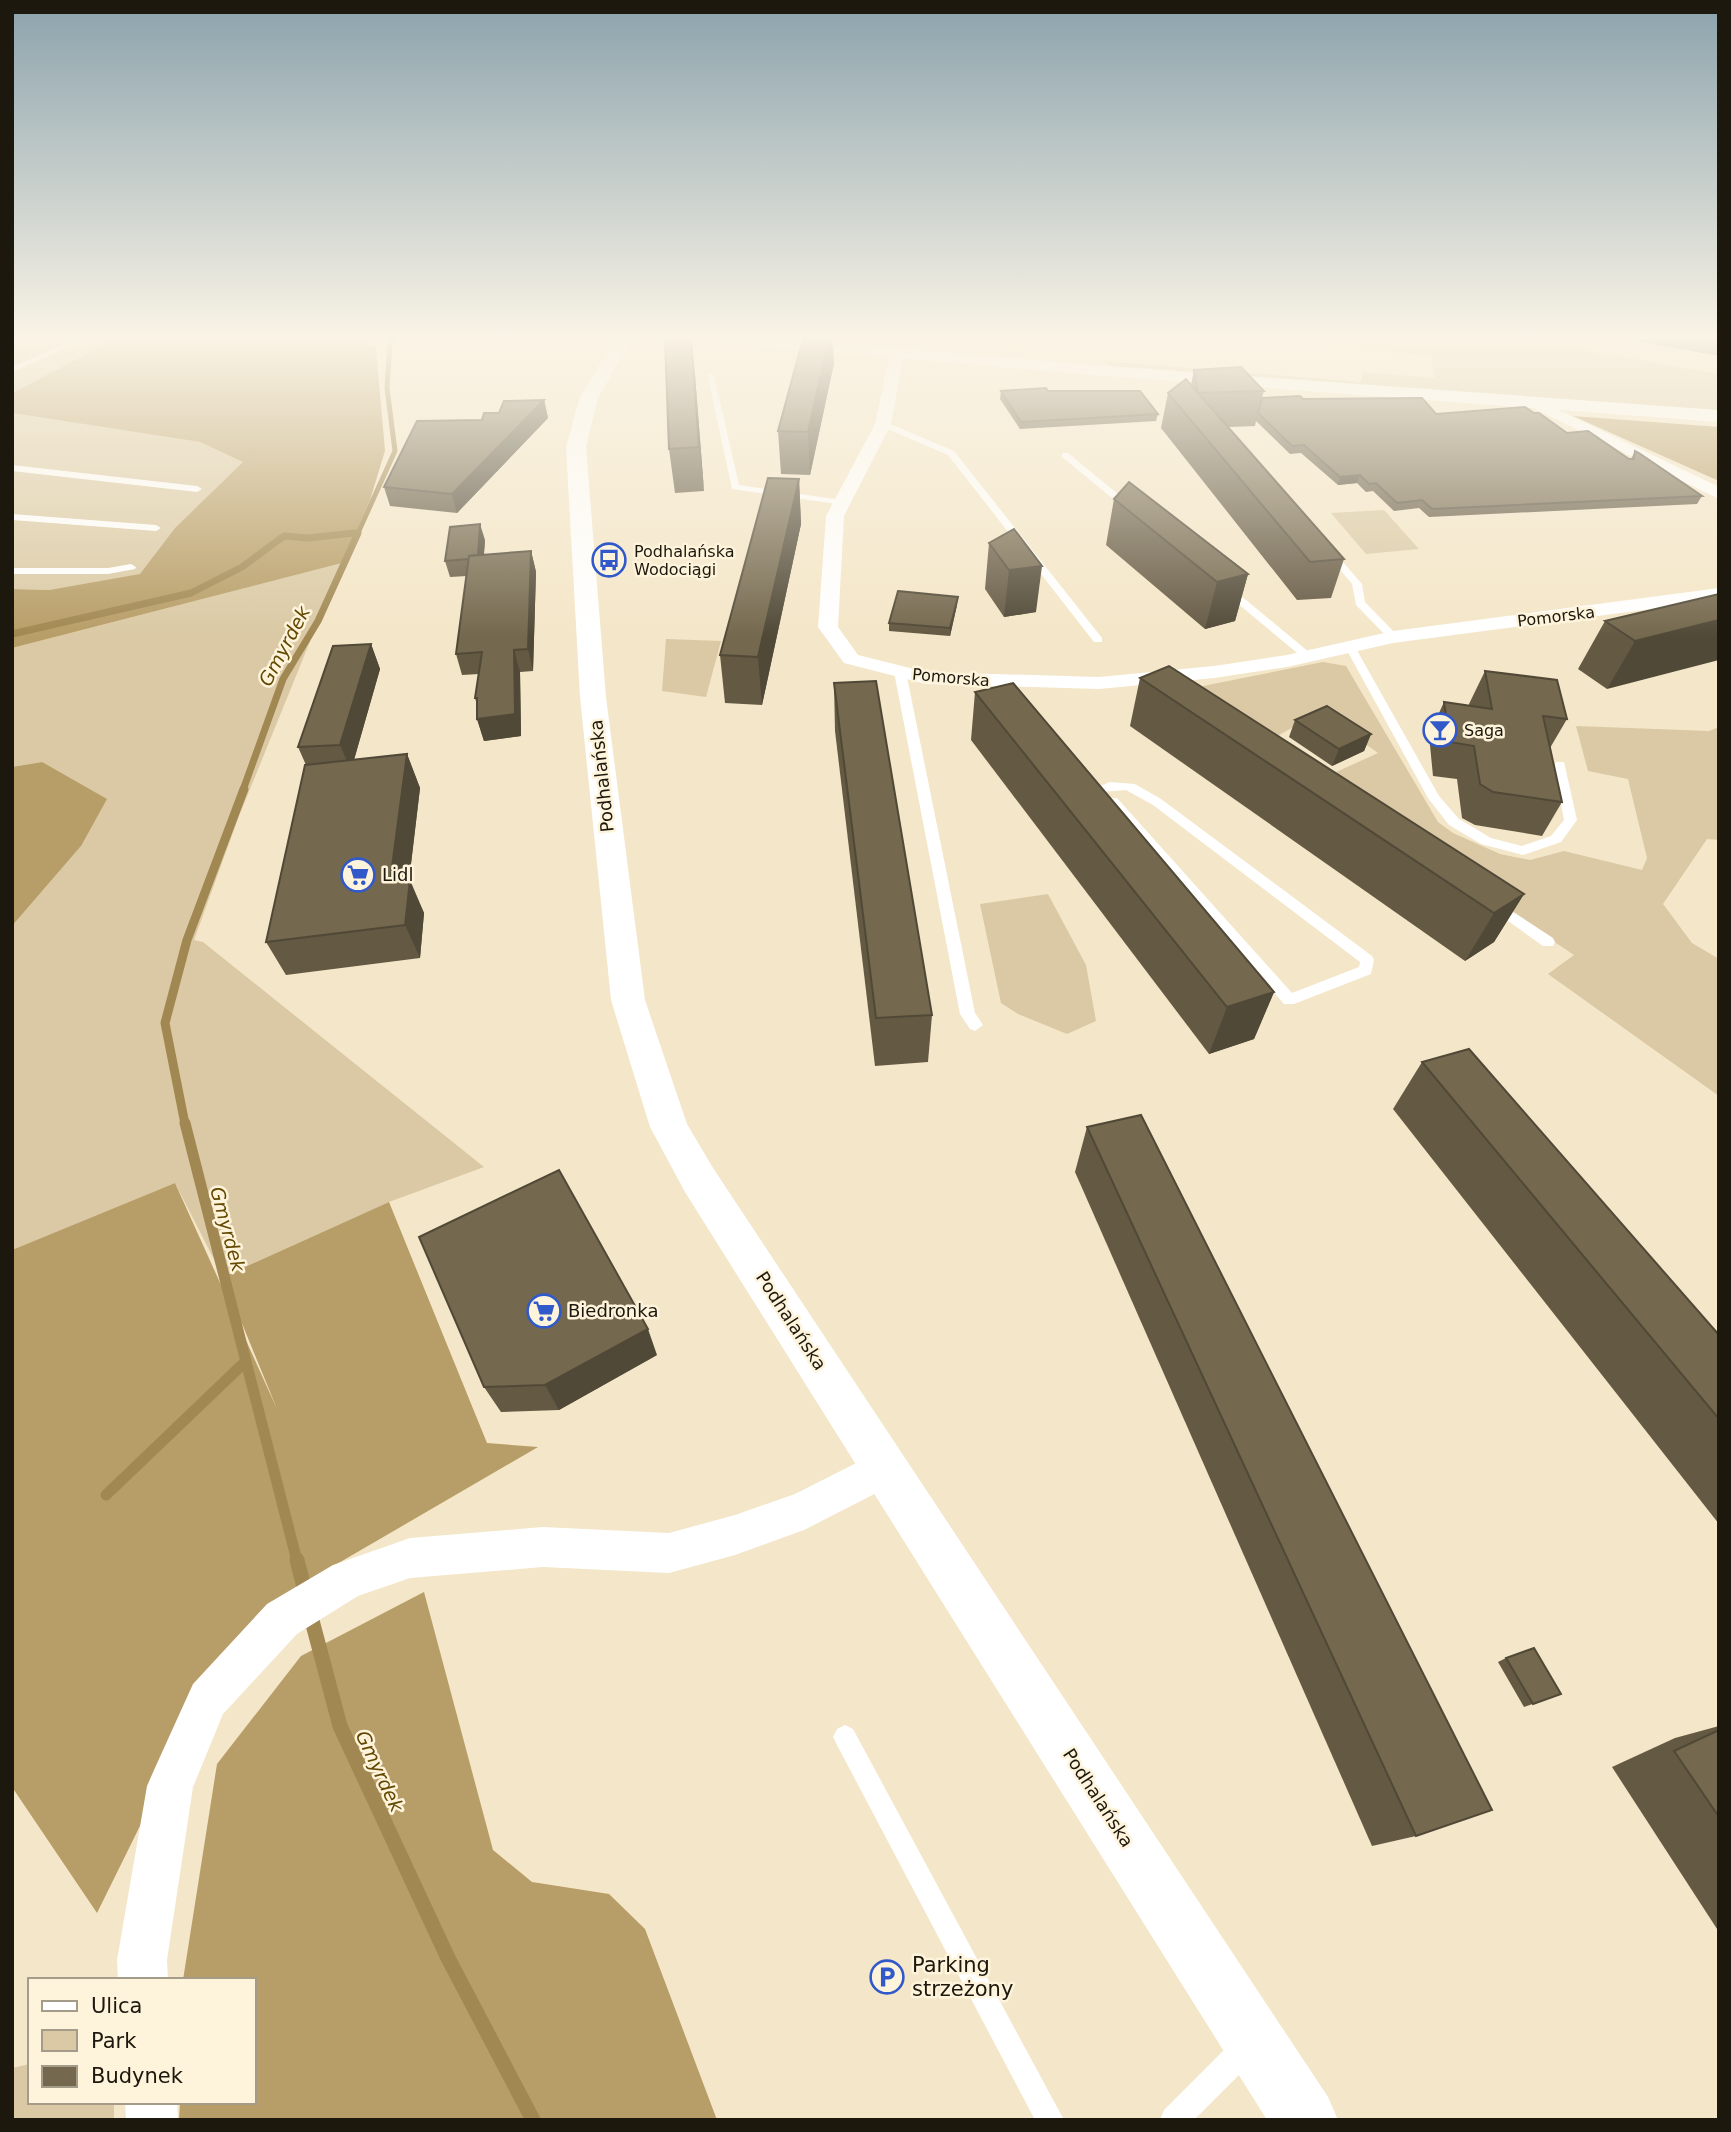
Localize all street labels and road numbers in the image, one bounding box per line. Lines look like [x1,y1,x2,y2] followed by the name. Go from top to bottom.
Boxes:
[1516,602,1596,631] street label: Pomorska
[911,665,991,690] street label: Pomorska
[585,719,618,833] street label: Podhalańska
[752,1268,831,1374] street label: Podhalańska
[1059,1745,1138,1851] street label: Podhalańska

